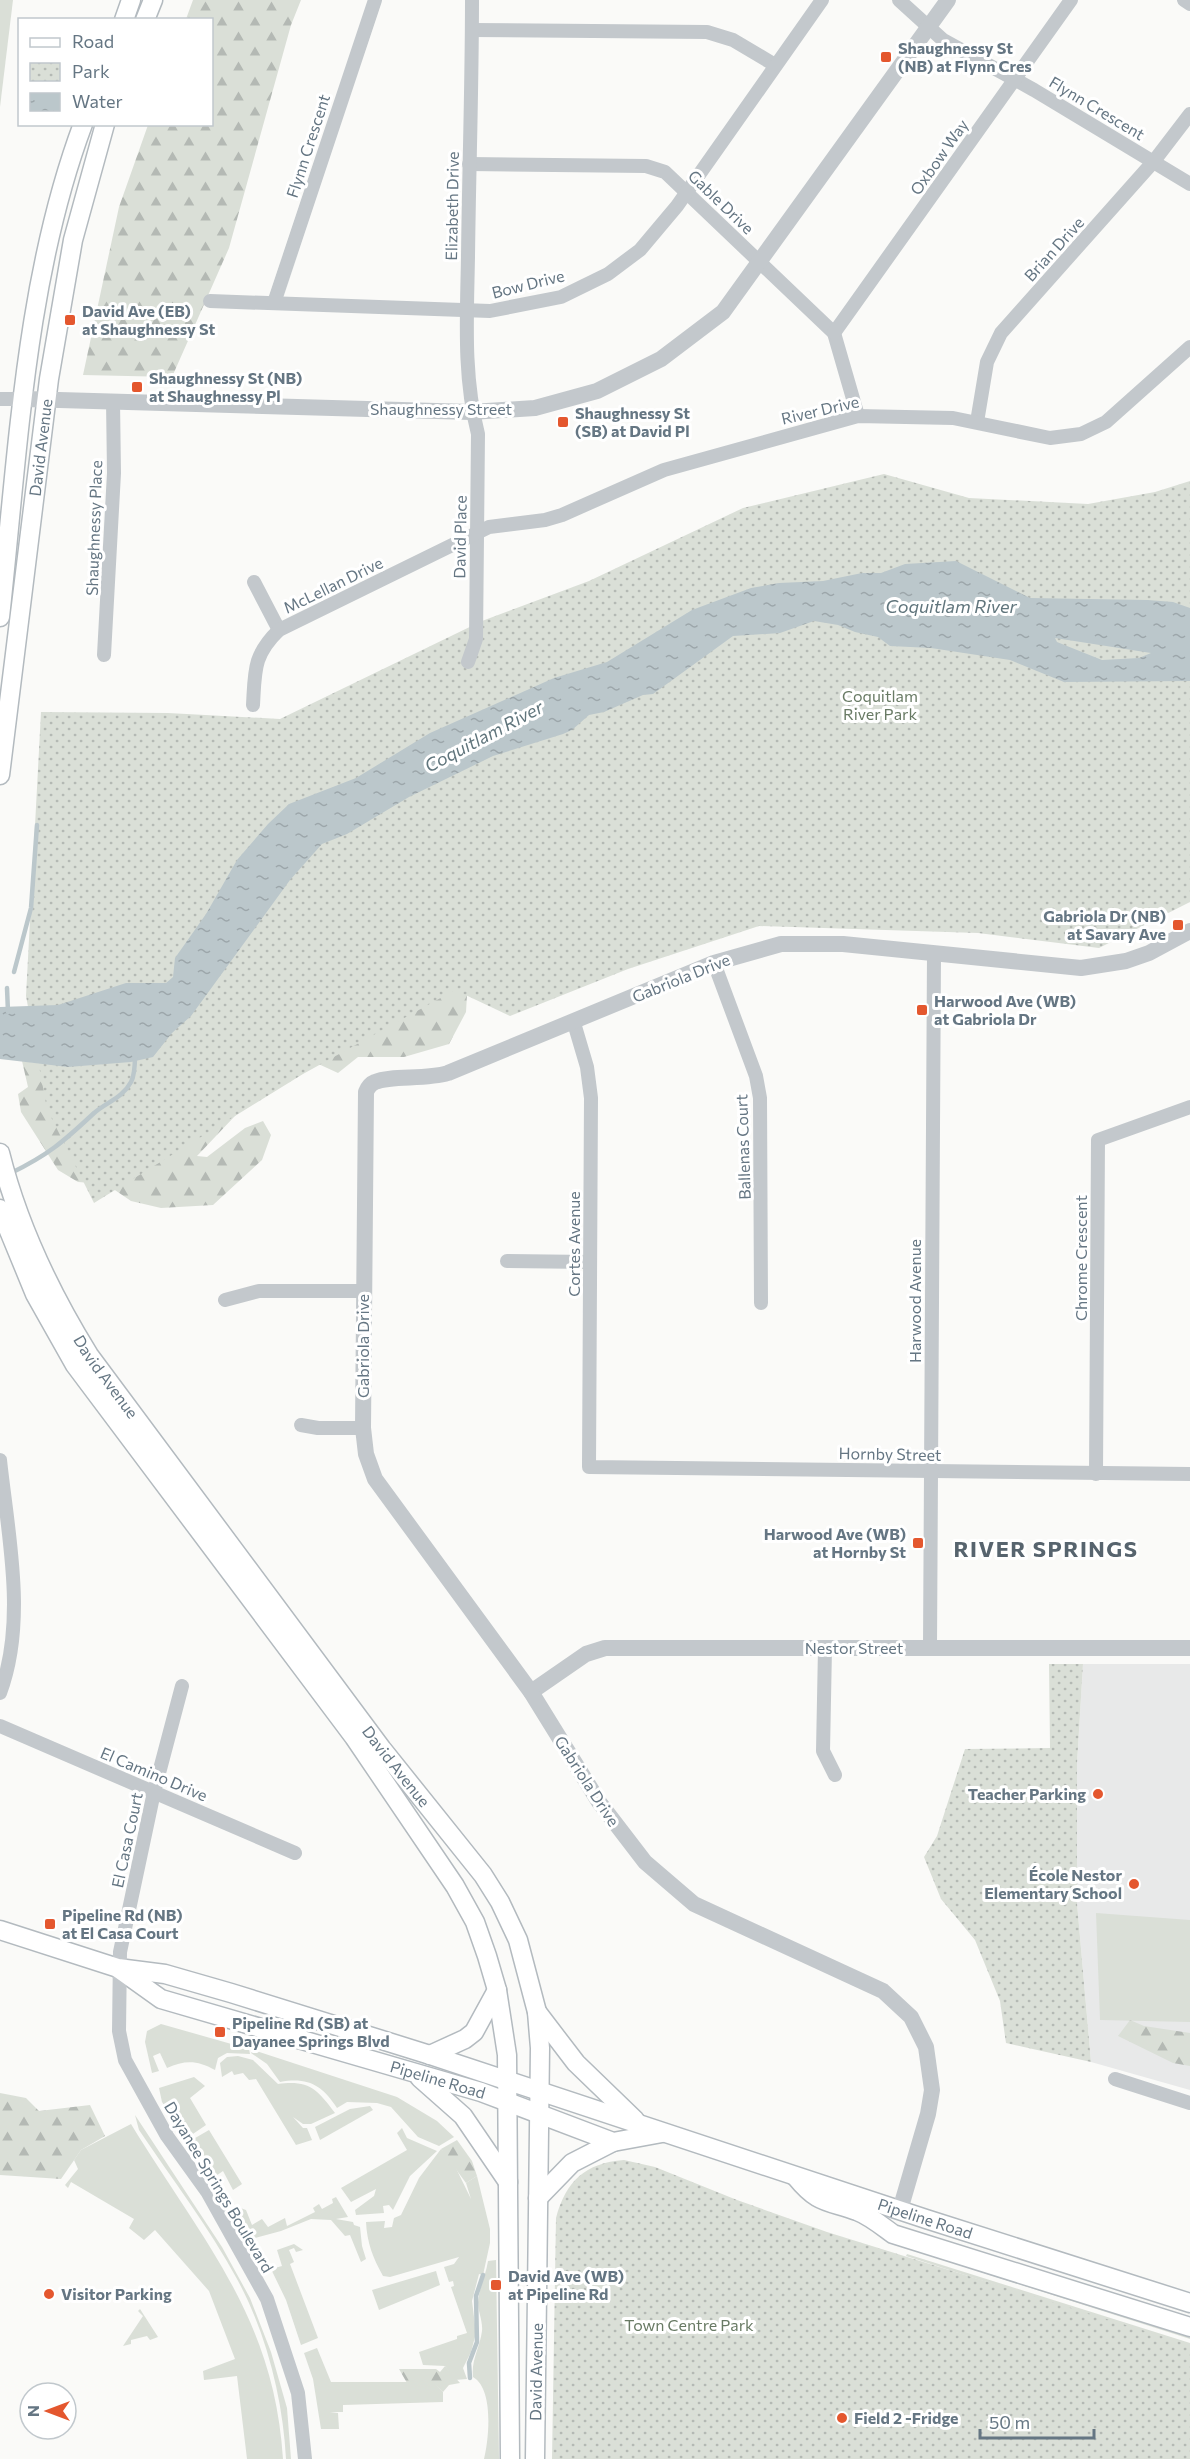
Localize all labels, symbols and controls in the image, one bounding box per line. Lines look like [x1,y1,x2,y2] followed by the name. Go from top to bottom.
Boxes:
[18,18,213,126] legend
[72,30,114,52] text: Road
[898,38,1032,75] place label: Shaughnessy St (NB) at Flynn Cres
[879,50,893,64] marker: Shaughnessy St (NB) at Flynn Cres
[72,60,110,82] text: Park
[1046,72,1149,144] street label: Flynn Crescent
[72,90,123,112] text: Water
[282,91,333,200] street label: Flynn Crescent
[906,115,972,198] street label: Oxbow Way
[441,151,462,261] street label: Elizabeth Drive
[685,166,758,238] street label: Gable Drive
[1020,213,1087,285] street label: Brian Drive
[490,265,566,302] street label: Bow Drive
[82,301,215,338] place label: David Ave (EB) at Shaughnessy St
[63,313,77,327] marker: David Ave (EB) at Shaughnessy St
[149,368,302,405] place label: Shaughnessy St (NB) at Shaughnessy Pl
[130,380,144,394] marker: Shaughnessy St (NB) at Shaughnessy Pl
[779,391,861,428] street label: River Drive
[25,398,55,497] street label: David Avenue
[370,399,513,418] street label: Shaughnessy Street
[575,403,690,440] place label: Shaughnessy St (SB) at David Pl
[556,415,570,429] marker: Shaughnessy St (SB) at David Pl
[82,460,105,596] street label: Shaughnessy Place
[449,495,470,579] street label: David Place
[280,552,386,617] street label: McLellan Drive
[885,595,1017,617] water label: Coquitlam River
[842,686,918,723] park label: Coquitlam River Park
[420,695,547,777] water label: Coquitlam River
[1043,906,1166,943] place label: Gabriola Dr (NB) at Savary Ave
[1171,918,1185,932] marker: Gabriola Dr (NB) at Savary Ave
[629,949,732,1006] street label: Gabriola Drive
[934,991,1076,1028] place label: Harwood Ave (WB) at Gabriola Dr
[915,1003,929,1017] marker: Harwood Ave (WB) at Gabriola Dr
[731,1094,754,1200] street label: Ballenas Court
[564,1191,583,1297] street label: Cortes Avenue
[1071,1194,1090,1321] street label: Chrome Crescent
[905,1239,924,1363] street label: Harwood Avenue
[353,1294,372,1398] street label: Gabriola Drive
[70,1331,143,1422] street label: David Avenue
[838,1443,942,1464] street label: Hornby Street
[764,1524,906,1561] place label: Harwood Ave (WB) at Hornby St
[953,1535,1139,1562] district label: RIVER SPRINGS
[911,1536,925,1550] marker: Harwood Ave (WB) at Hornby St
[805,1638,904,1657] street label: Nestor Street
[359,1722,434,1810] street label: David Avenue
[551,1732,624,1829] street label: Gabriola Drive
[98,1742,211,1805] street label: El Camino Drive
[968,1784,1086,1803] place label: Teacher Parking
[1091,1787,1105,1801] marker: Teacher Parking
[107,1790,146,1889] street label: El Casa Court
[984,1865,1122,1902] place label: École Nestor Elementary School
[1127,1877,1141,1891] marker: École Nestor Elementary School
[62,1905,183,1942] place label: Pipeline Rd (NB) at El Casa Court
[43,1917,57,1931] marker: Pipeline Rd (NB) at El Casa Court
[232,2013,390,2050] place label: Pipeline Rd (SB) at Dayanee Springs Blvd
[213,2025,227,2039] marker: Pipeline Rd (SB) at Dayanee Springs Blvd
[388,2056,488,2102] street label: Pipeline Road
[161,2098,278,2276] street label: Dayanee Springs Boulevard
[876,2194,975,2242] street label: Pipeline Road
[508,2266,624,2303] place label: David Ave (WB) at Pipeline Rd
[489,2278,503,2292] marker: David Ave (WB) at Pipeline Rd
[61,2284,172,2303] place label: Visitor Parking
[42,2287,56,2301] marker: Visitor Parking
[624,2315,754,2334] park label: Town Centre Park
[525,2323,546,2421] street label: David Avenue
[18,2381,78,2441] north arrow
[980,2402,1094,2440] scale bar
[23,2405,42,2417] text: N
[854,2408,958,2427] place label: Field 2 -Fridge
[835,2411,849,2425] marker: Field 2 -Fridge
[989,2411,1030,2433] text: 50 m

